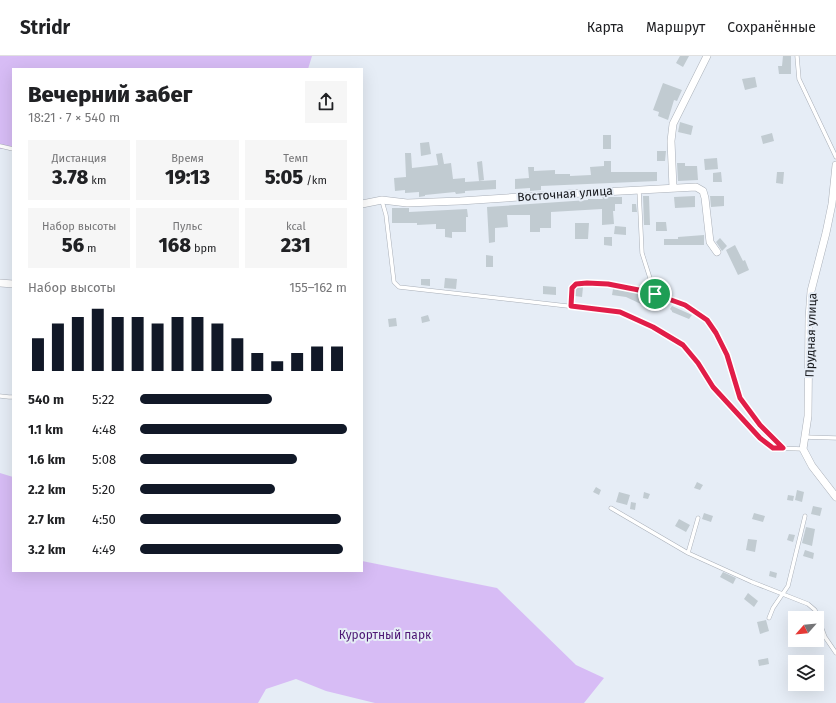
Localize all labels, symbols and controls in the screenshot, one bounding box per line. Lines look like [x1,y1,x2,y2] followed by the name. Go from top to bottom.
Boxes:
[20,16,70,39] text: Stridr
[587,19,624,36] text: Карта
[646,19,705,36] text: Маршрут
[727,19,816,36] text: Сохранённые
[28,81,192,108] text: Вечерний забег
[305,81,347,123] button: share
[28,110,120,125] text: 18:21 · 7 × 540 m
[52,152,107,165] text: Дистанция
[171,152,204,165] text: Время
[283,152,308,165] text: Темп
[52,165,88,189] text: 3.78
[165,165,210,189] text: 19:13
[265,165,303,189] text: 5:05
[88,174,106,187] text: km
[303,174,327,187] text: /km
[517,184,613,204] street label: Восточная улица
[42,220,116,233] text: Набор высоты
[172,220,202,233] text: Пульс
[286,220,306,233] text: kcal
[62,233,84,257] text: 56
[158,233,191,257] text: 168
[281,233,311,257] text: 231
[84,242,97,255] text: m
[191,242,217,255] text: bpm
[638,277,672,311] pin
[28,280,116,295] text: Набор высоты
[289,280,347,295] text: 155–162 m
[644,283,666,305] icon: arrive
[803,293,819,377] street label: Прудная улица
[28,392,64,407] text: 540 m
[92,392,115,407] text: 5:22
[28,422,63,437] text: 1.1 km
[92,422,116,437] text: 4:48
[28,452,66,467] text: 1.6 km
[92,452,116,467] text: 5:08
[28,482,66,497] text: 2.2 km
[92,482,115,497] text: 5:20
[28,512,65,527] text: 2.7 km
[92,512,116,527] text: 4:50
[28,542,66,557] text: 3.2 km
[92,542,115,557] text: 4:49
[788,611,824,647] north arrow
[788,611,824,691] map controls
[339,628,432,642] park label: Курортный парк
[788,655,824,691] button: layers

